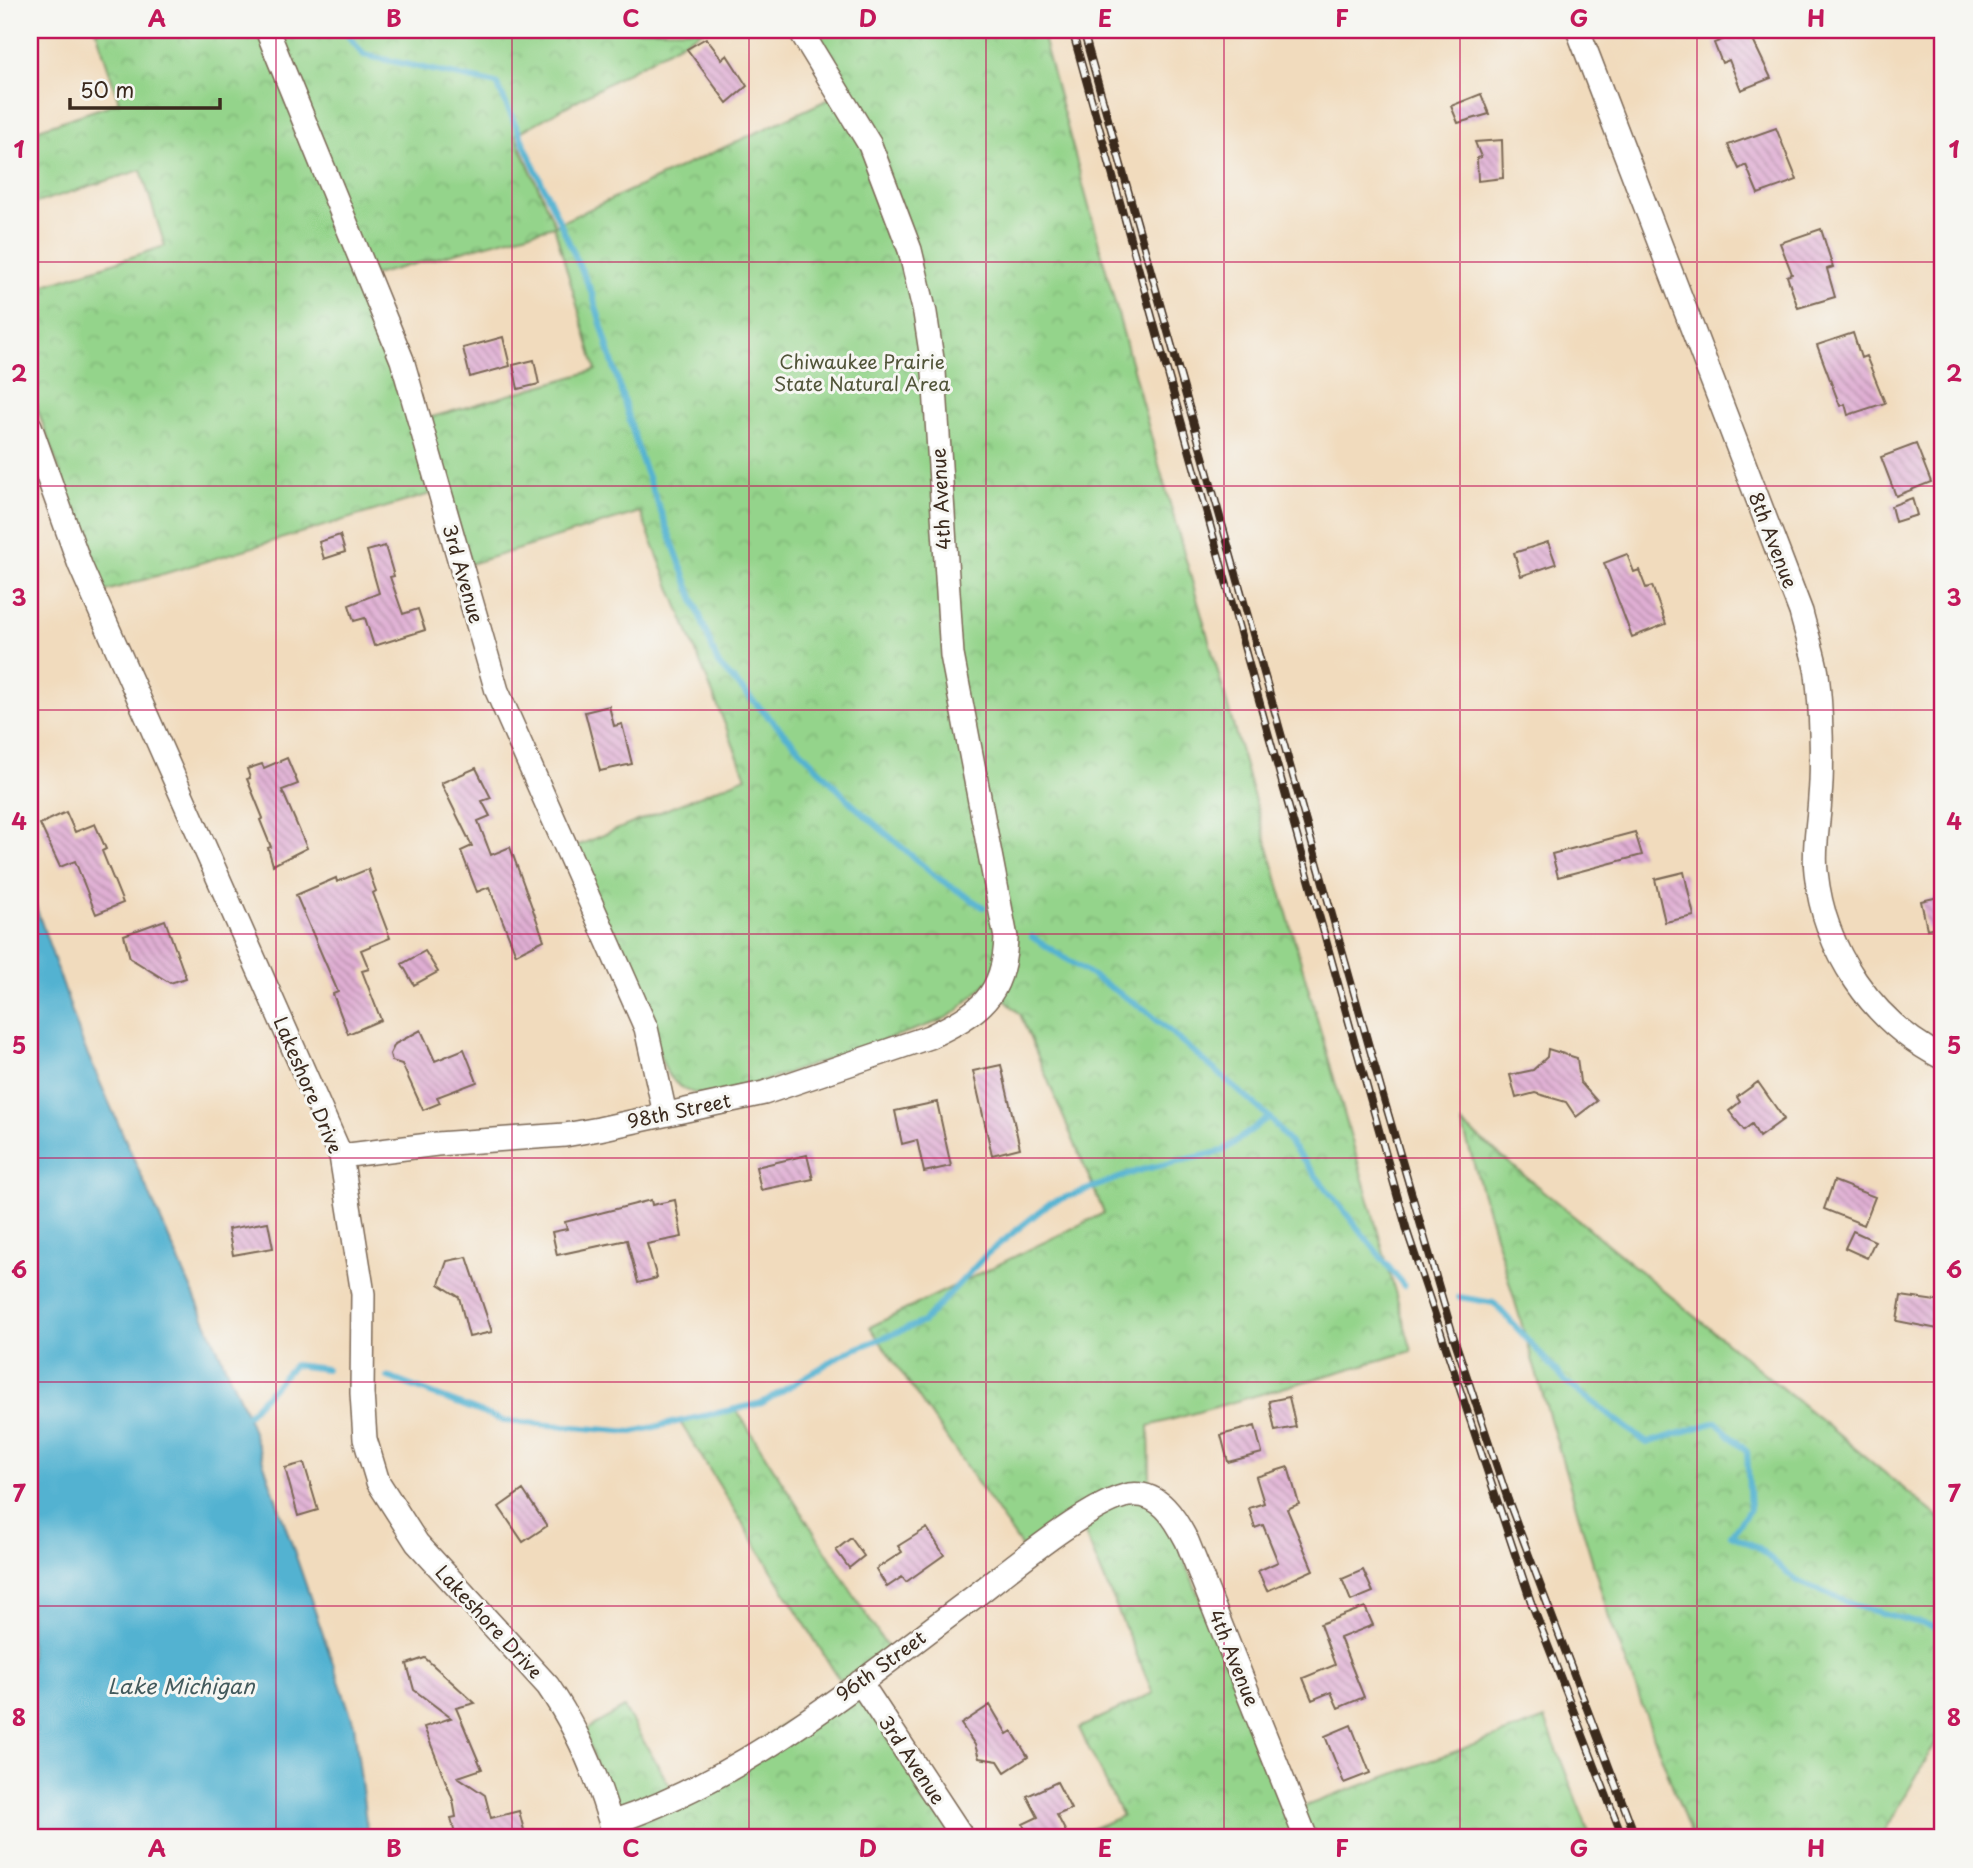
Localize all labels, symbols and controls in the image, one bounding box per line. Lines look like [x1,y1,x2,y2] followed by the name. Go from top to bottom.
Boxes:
[148,0,166,35] text: A
[386,0,402,35] text: B
[622,0,640,35] text: C
[859,0,877,35] text: D
[1098,0,1112,35] text: E
[1335,0,1349,35] text: F
[1570,0,1588,35] text: G
[1807,0,1825,35] text: H
[70,66,220,110] scale bar
[80,73,134,105] text: 50 m
[14,131,25,166] text: 1
[1949,131,1960,166] text: 1
[774,347,950,397] park label: Chiwaukee Prairie State Natural Area
[11,355,27,390] text: 2
[1946,355,1962,390] text: 2
[923,447,957,551] street label: 4th Avenue
[1743,487,1805,592] street label: 8th Avenue
[436,521,491,626] street label: 3rd Avenue
[11,579,27,614] text: 3
[1946,579,1962,614] text: 3
[11,803,27,838] text: 4
[1946,803,1962,838] text: 4
[267,1012,350,1157] street label: Lakeshore Drive
[12,1027,26,1062] text: 5
[1947,1027,1961,1062] text: 5
[624,1085,733,1135] street label: 98th Street
[11,1251,27,1286] text: 6
[1946,1251,1962,1286] text: 6
[12,1475,26,1510] text: 7
[1947,1475,1961,1510] text: 7
[430,1558,550,1684] street label: Lakeshore Drive
[1203,1605,1267,1710] street label: 4th Avenue
[830,1623,931,1707] street label: 96th Street
[107,1669,256,1701] water label: Lake Michigan
[12,1699,26,1734] text: 8
[1947,1699,1961,1734] text: 8
[873,1709,953,1809] street label: 3rd Avenue
[148,1830,166,1865] text: A
[386,1830,402,1865] text: B
[622,1830,640,1865] text: C
[859,1830,877,1865] text: D
[1098,1830,1112,1865] text: E
[1335,1830,1349,1865] text: F
[1570,1830,1588,1865] text: G
[1807,1830,1825,1865] text: H

